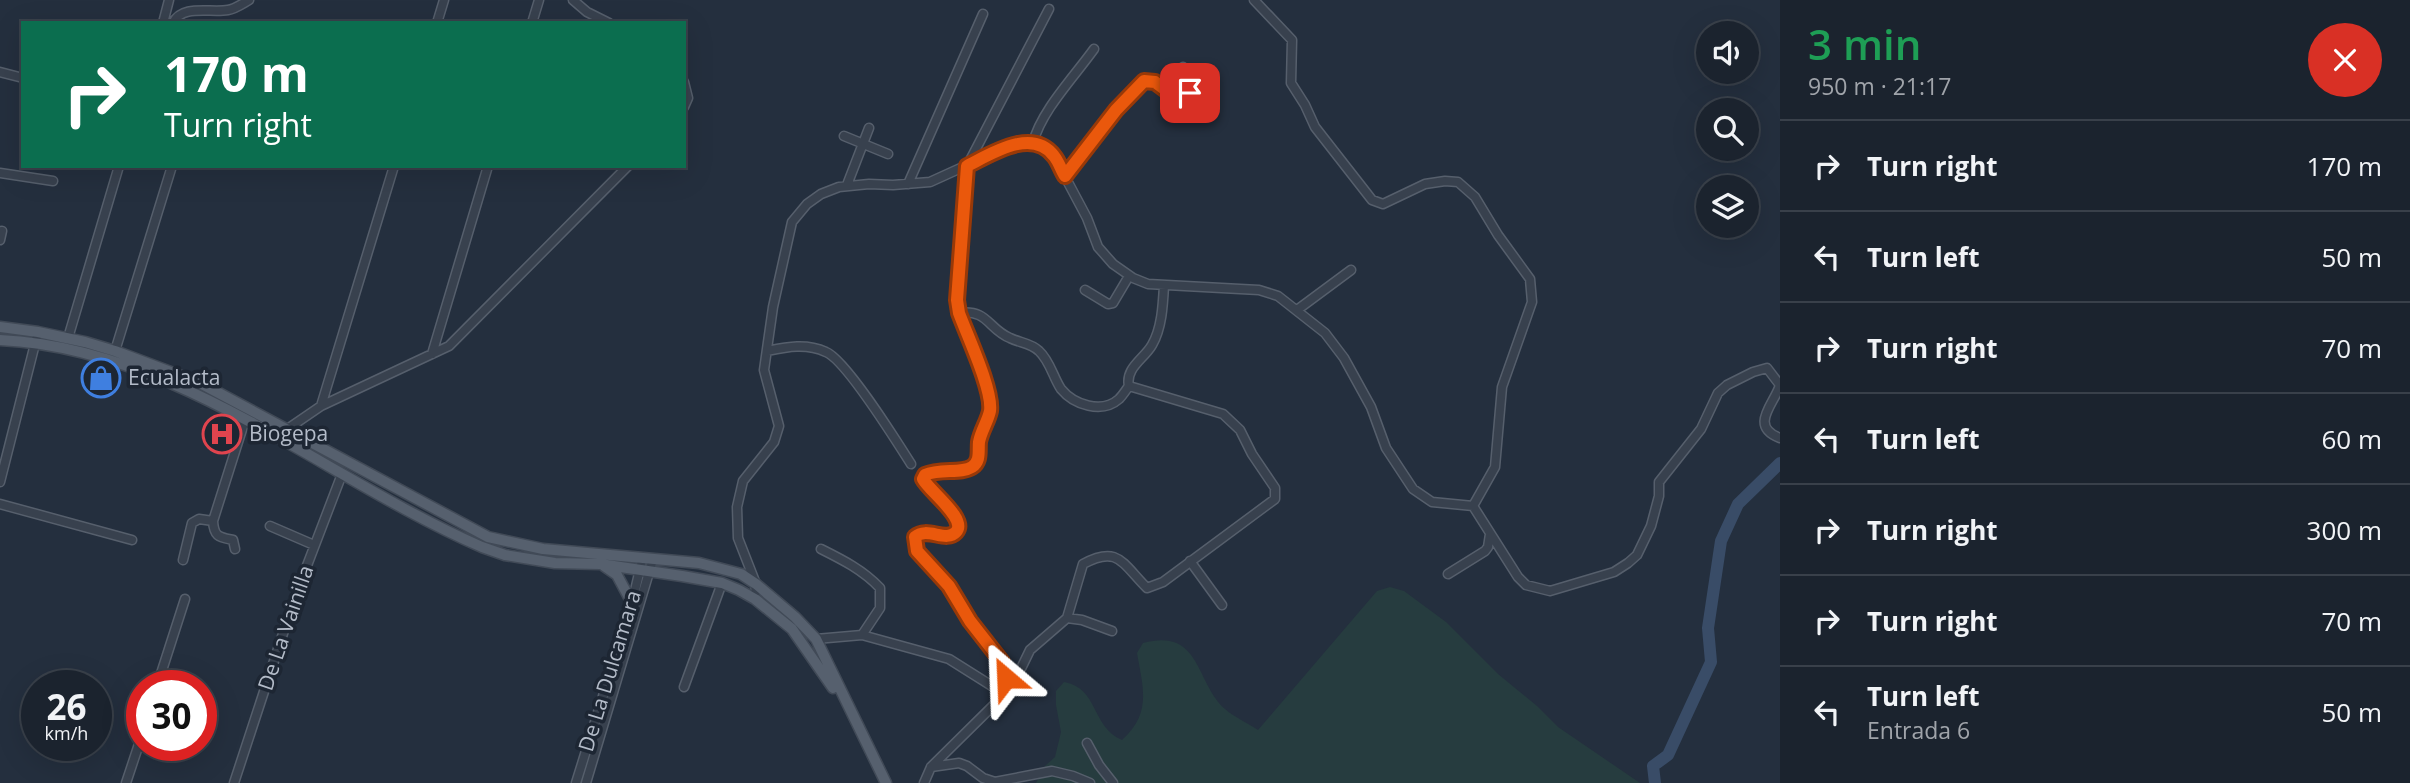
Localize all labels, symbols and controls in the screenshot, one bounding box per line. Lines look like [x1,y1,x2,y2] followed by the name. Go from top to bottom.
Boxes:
[1808,15,1921,72] text: 3 min
[1696,21,1759,238] map controls
[1696,21,1759,84] button: sound
[2308,23,2382,97] button: close
[164,40,309,106] text: 170 m
[49,49,140,140] icon: right
[1160,63,1220,123] pin
[1808,70,1951,102] text: 950 m · 21:17
[1171,74,1209,112] icon: arrive
[1696,98,1759,161] button: search
[164,103,312,146] text: Turn right
[1808,147,1846,185] icon: right
[1867,148,1998,184] text: Turn right
[2307,148,2382,184] text: 170 m
[1696,175,1759,238] button: layers
[1808,238,1846,276] icon: left
[1867,239,1979,275] text: Turn left
[2321,239,2382,275] text: 50 m
[1808,329,1846,367] icon: right
[1867,330,1998,366] text: Turn right
[2321,330,2382,366] text: 70 m
[80,357,122,399] shop icon: Ecualacta
[128,363,220,391] place label: Ecualacta
[201,413,243,455] hospital icon: Biogepa
[249,419,328,447] place label: Biogepa
[1808,420,1846,458] icon: left
[1867,421,1979,457] text: Turn left
[2321,421,2382,457] text: 60 m
[1808,511,1846,549] icon: right
[1867,512,1998,548] text: Turn right
[2307,512,2382,548] text: 300 m
[251,561,320,694] street label: De La Vainilla
[571,587,647,755] street label: De La Dulcamara
[1808,602,1846,640] icon: right
[1867,603,1998,639] text: Turn right
[2321,603,2382,639] text: 70 m
[969,641,1043,715] position arrow
[126,670,217,761] speed limit sign: 30
[1867,678,1979,714] text: Turn left
[46,683,87,730] text: 26
[1808,693,1846,731] icon: left
[2321,694,2382,730] text: 50 m
[1867,714,1970,746] text: Entrada 6
[45,721,88,745] text: km/h

